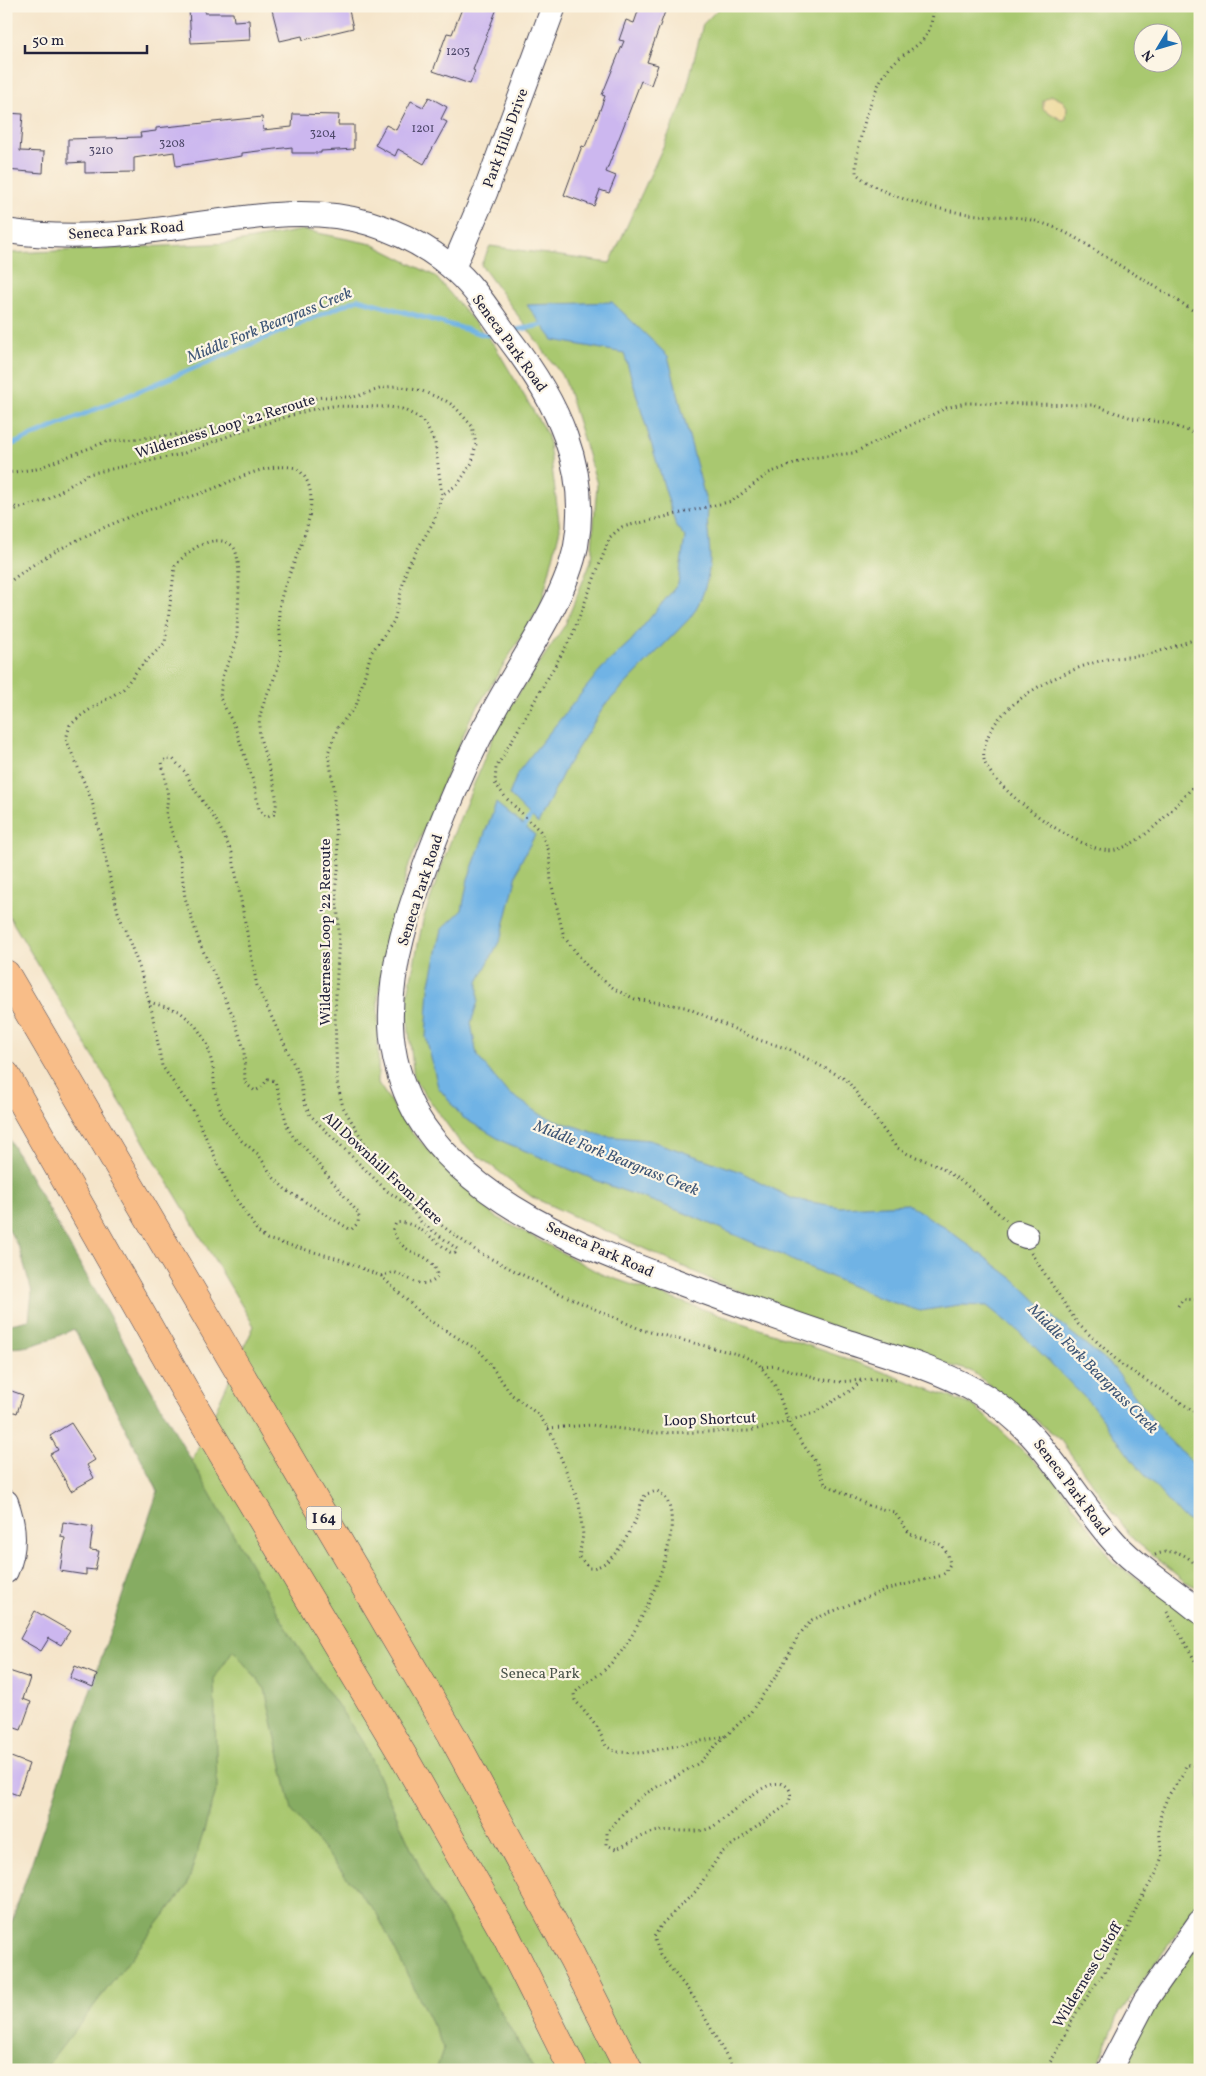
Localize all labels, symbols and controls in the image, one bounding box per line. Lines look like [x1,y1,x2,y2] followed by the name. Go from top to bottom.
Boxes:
[25,22,148,54] scale bar
[1134,22,1184,72] north arrow
[32,31,64,52] text: 50 m
[446,44,470,60] house number: 1203
[1138,45,1160,65] text: N
[479,86,534,191] street label: Park Hills Drive
[412,121,434,137] house number: 1201
[310,126,336,142] house number: 3204
[159,136,185,152] house number: 3208
[89,143,113,159] house number: 3210
[67,217,185,246] street label: Seneca Park Road
[183,282,356,369] water label: Middle Fork Beargrass Creek
[466,291,551,397] street label: Seneca Park Road
[133,390,318,465] street label: Wilderness Loop '22 Reroute
[393,832,449,949] street label: Seneca Park Road
[316,838,337,1026] street label: Wilderness Loop '22 Reroute
[317,1108,447,1231] street label: All Downhill From Here
[530,1115,703,1202] water label: Middle Fork Beargrass Creek
[542,1217,657,1284] street label: Seneca Park Road
[1022,1299,1163,1440] water label: Middle Fork Beargrass Creek
[663,1408,757,1433] street label: Loop Shortcut
[1027,1435,1114,1541] street label: Seneca Park Road
[306,1506,342,1530] road number: I 64
[500,1664,580,1685] park label: Seneca Park
[1049,1918,1129,2032] street label: Wilderness Cutoff

